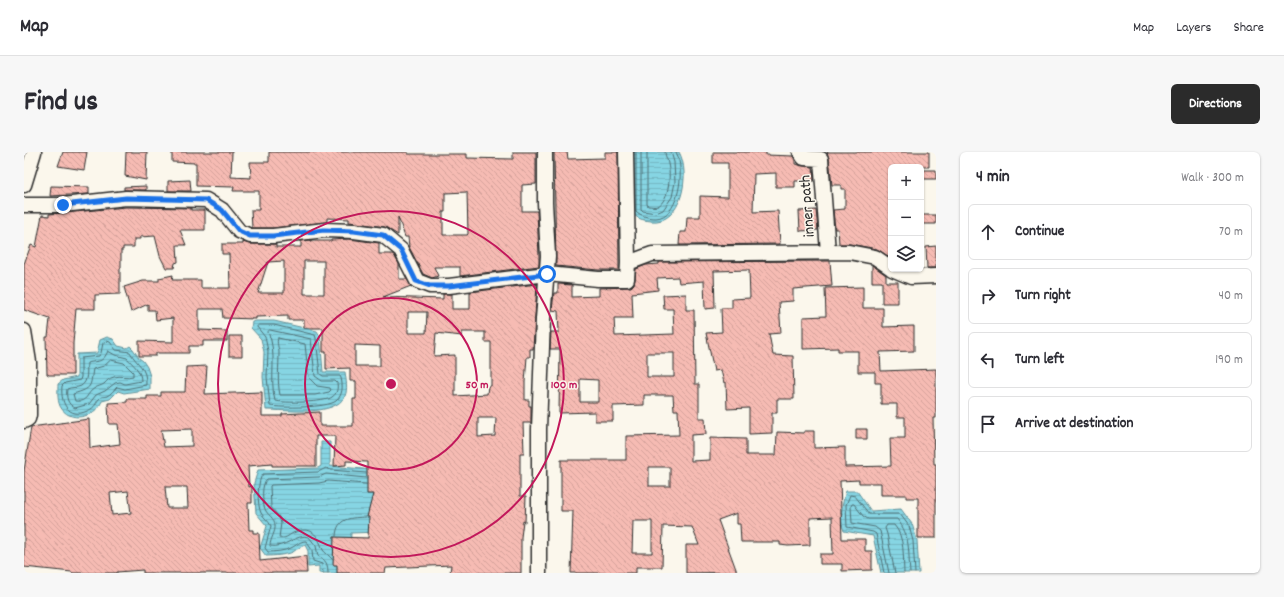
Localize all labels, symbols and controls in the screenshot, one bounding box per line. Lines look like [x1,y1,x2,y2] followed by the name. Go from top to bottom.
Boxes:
[20,14,49,41] text: Map
[1133,18,1154,38] text: Map
[1176,18,1211,38] text: Layers
[1233,18,1264,38] text: Share
[24,84,98,124] text: Find us
[1171,84,1260,124] button: Directions
[888,164,924,272] map controls
[888,164,924,200] button: +
[976,166,1010,190] text: 4 min
[1181,169,1244,188] text: Walk · 300 m
[794,174,822,238] street label: inner path
[54,196,72,214] route end
[888,200,924,236] button: −
[977,221,999,243] icon: ahead
[1015,221,1064,243] text: Continue
[1219,223,1243,242] text: 70 m
[888,236,924,272] button: layers
[538,265,556,283] route start
[977,285,999,307] icon: right
[1015,285,1071,307] text: Turn right
[1219,287,1243,306] text: 40 m
[977,349,999,371] icon: left
[1015,349,1064,371] text: Turn left
[1215,351,1243,370] text: 190 m
[384,377,398,391] centre of rings
[465,377,489,394] text: 50 m
[551,377,577,394] text: 100 m
[977,413,999,435] icon: arrive
[1015,413,1133,435] text: Arrive at destination

